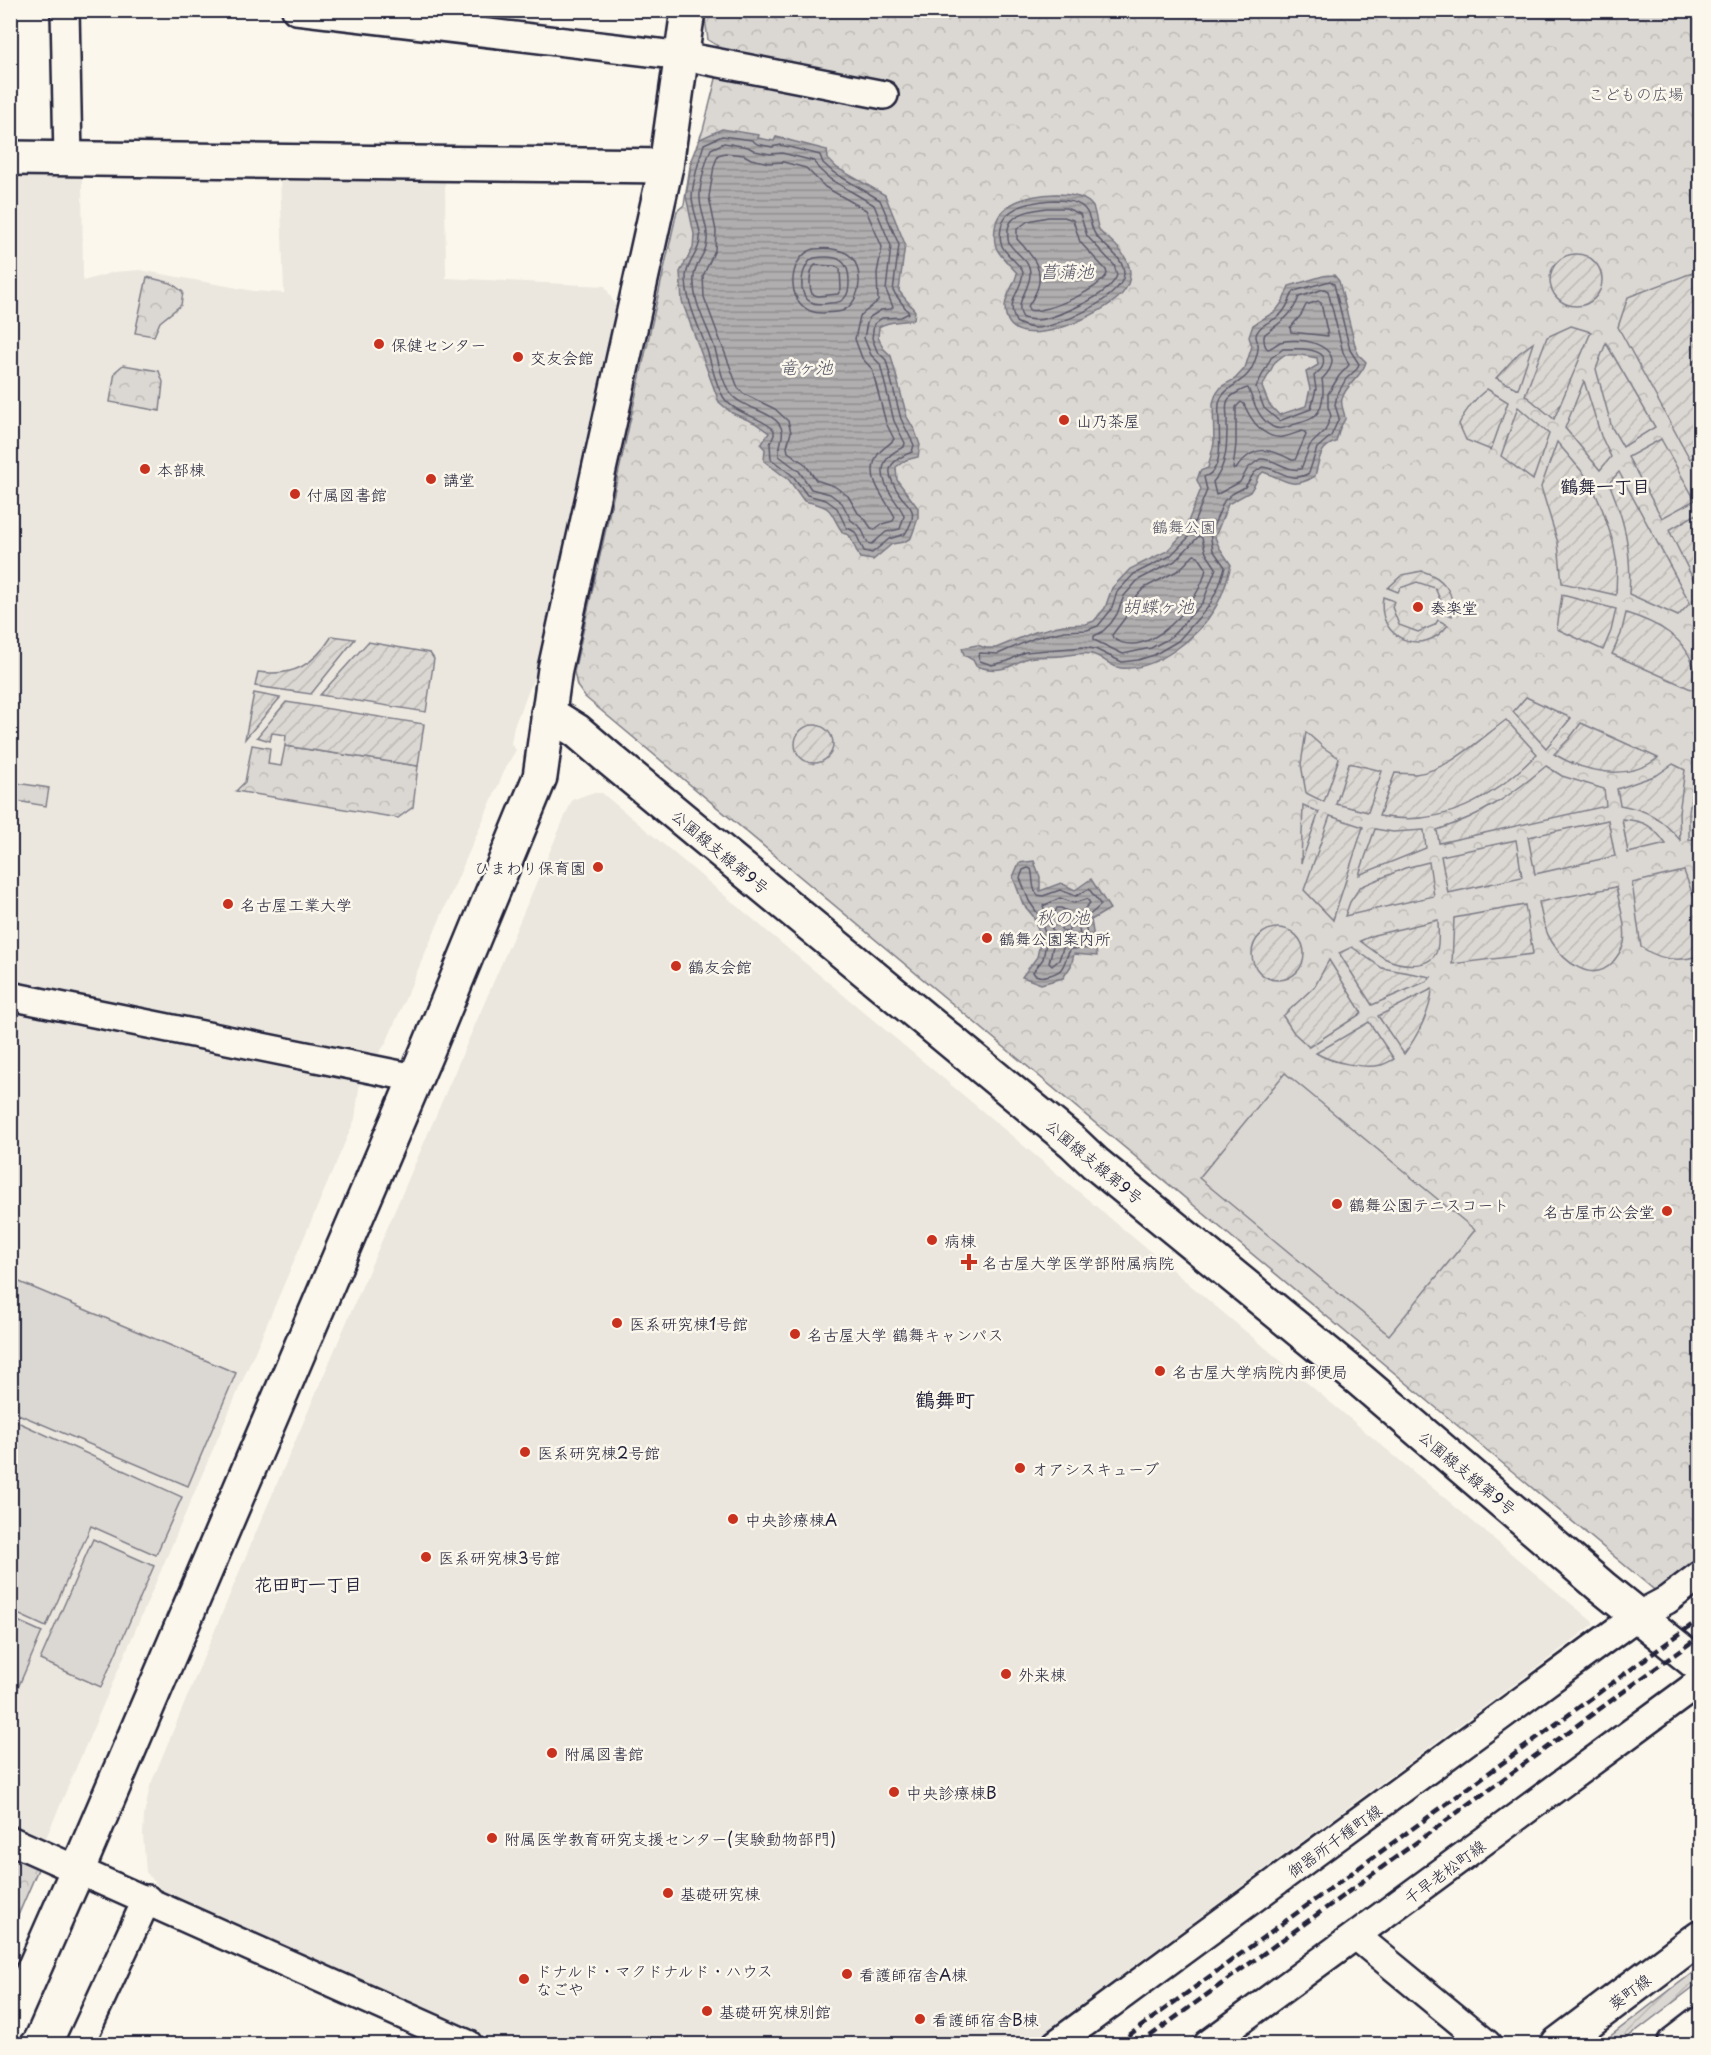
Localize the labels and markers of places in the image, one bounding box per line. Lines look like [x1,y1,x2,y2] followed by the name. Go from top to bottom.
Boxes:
[391,332,486,356] place label: 保健センター
[372,337,386,351] marker: 保健センター
[530,345,594,369] place label: 交友会館
[511,350,525,364] marker: 交友会館
[1076,408,1140,432] place label: 山乃茶屋
[1057,413,1071,427] marker: 山乃茶屋
[157,457,205,481] place label: 本部棟
[138,462,152,476] marker: 本部棟
[443,467,475,491] place label: 講堂
[424,472,438,486] marker: 講堂
[307,482,387,506] place label: 付属図書館
[288,487,302,501] marker: 付属図書館
[1430,595,1478,619] place label: 奏楽堂
[1411,600,1425,614] marker: 奏楽堂
[474,855,586,879] place label: ひまわり保育園
[591,860,605,874] marker: ひまわり保育園
[240,892,352,916] place label: 名古屋工業大学
[221,897,235,911] marker: 名古屋工業大学
[999,926,1111,950] place label: 鶴舞公園案内所
[980,931,994,945] marker: 鶴舞公園案内所
[688,954,752,978] place label: 鶴友会館
[669,959,683,973] marker: 鶴友会館
[1349,1192,1509,1216] place label: 鶴舞公園テニスコート
[1330,1197,1344,1211] marker: 鶴舞公園テニスコート
[1543,1199,1655,1223] place label: 名古屋市公会堂
[1660,1204,1674,1218] marker: 名古屋市公会堂
[944,1228,976,1252] place label: 病棟
[925,1233,939,1247] marker: 病棟
[982,1250,1174,1274] place label: 名古屋大学医学部附属病院
[960,1253,978,1271] marker: 名古屋大学医学部附属病院
[629,1311,748,1335] place label: 医系研究棟1号館
[610,1316,624,1330] marker: 医系研究棟1号館
[807,1322,1004,1346] place label: 名古屋大学 鶴舞キャンパス
[788,1327,802,1341] marker: 名古屋大学 鶴舞キャンパス
[1172,1359,1348,1383] place label: 名古屋大学病院内郵便局
[1153,1364,1167,1378] marker: 名古屋大学病院内郵便局
[537,1440,660,1464] place label: 医系研究棟2号館
[518,1445,532,1459] marker: 医系研究棟2号館
[1032,1456,1159,1480] place label: オアシスキューブ
[1013,1461,1027,1475] marker: オアシスキューブ
[745,1507,837,1531] place label: 中央診療棟A
[726,1512,740,1526] marker: 中央診療棟A
[438,1545,561,1569] place label: 医系研究棟3号館
[419,1550,433,1564] marker: 医系研究棟3号館
[1018,1662,1066,1686] place label: 外来棟
[999,1667,1013,1681] marker: 外来棟
[564,1741,644,1765] place label: 附属図書館
[545,1746,559,1760] marker: 附属図書館
[906,1780,997,1804] place label: 中央診療棟B
[887,1785,901,1799] marker: 中央診療棟B
[504,1826,836,1850] place label: 附属医学教育研究支援センター(実験動物部門)
[485,1831,499,1845] marker: 附属医学教育研究支援センター(実験動物部門)
[680,1881,760,1905] place label: 基礎研究棟
[661,1886,675,1900] marker: 基礎研究棟
[536,1958,773,2000] place label: ドナルド・マクドナルド・ハウス なごや
[859,1962,967,1986] place label: 看護師宿舎A棟
[840,1967,854,1981] marker: 看護師宿舎A棟
[517,1972,531,1986] marker: ドナルド・マクドナルド・ハウス なごや
[719,1999,831,2023] place label: 基礎研究棟別館
[700,2004,714,2018] marker: 基礎研究棟別館
[932,2007,1039,2031] place label: 看護師宿舎B棟
[913,2012,927,2026] marker: 看護師宿舎B棟

